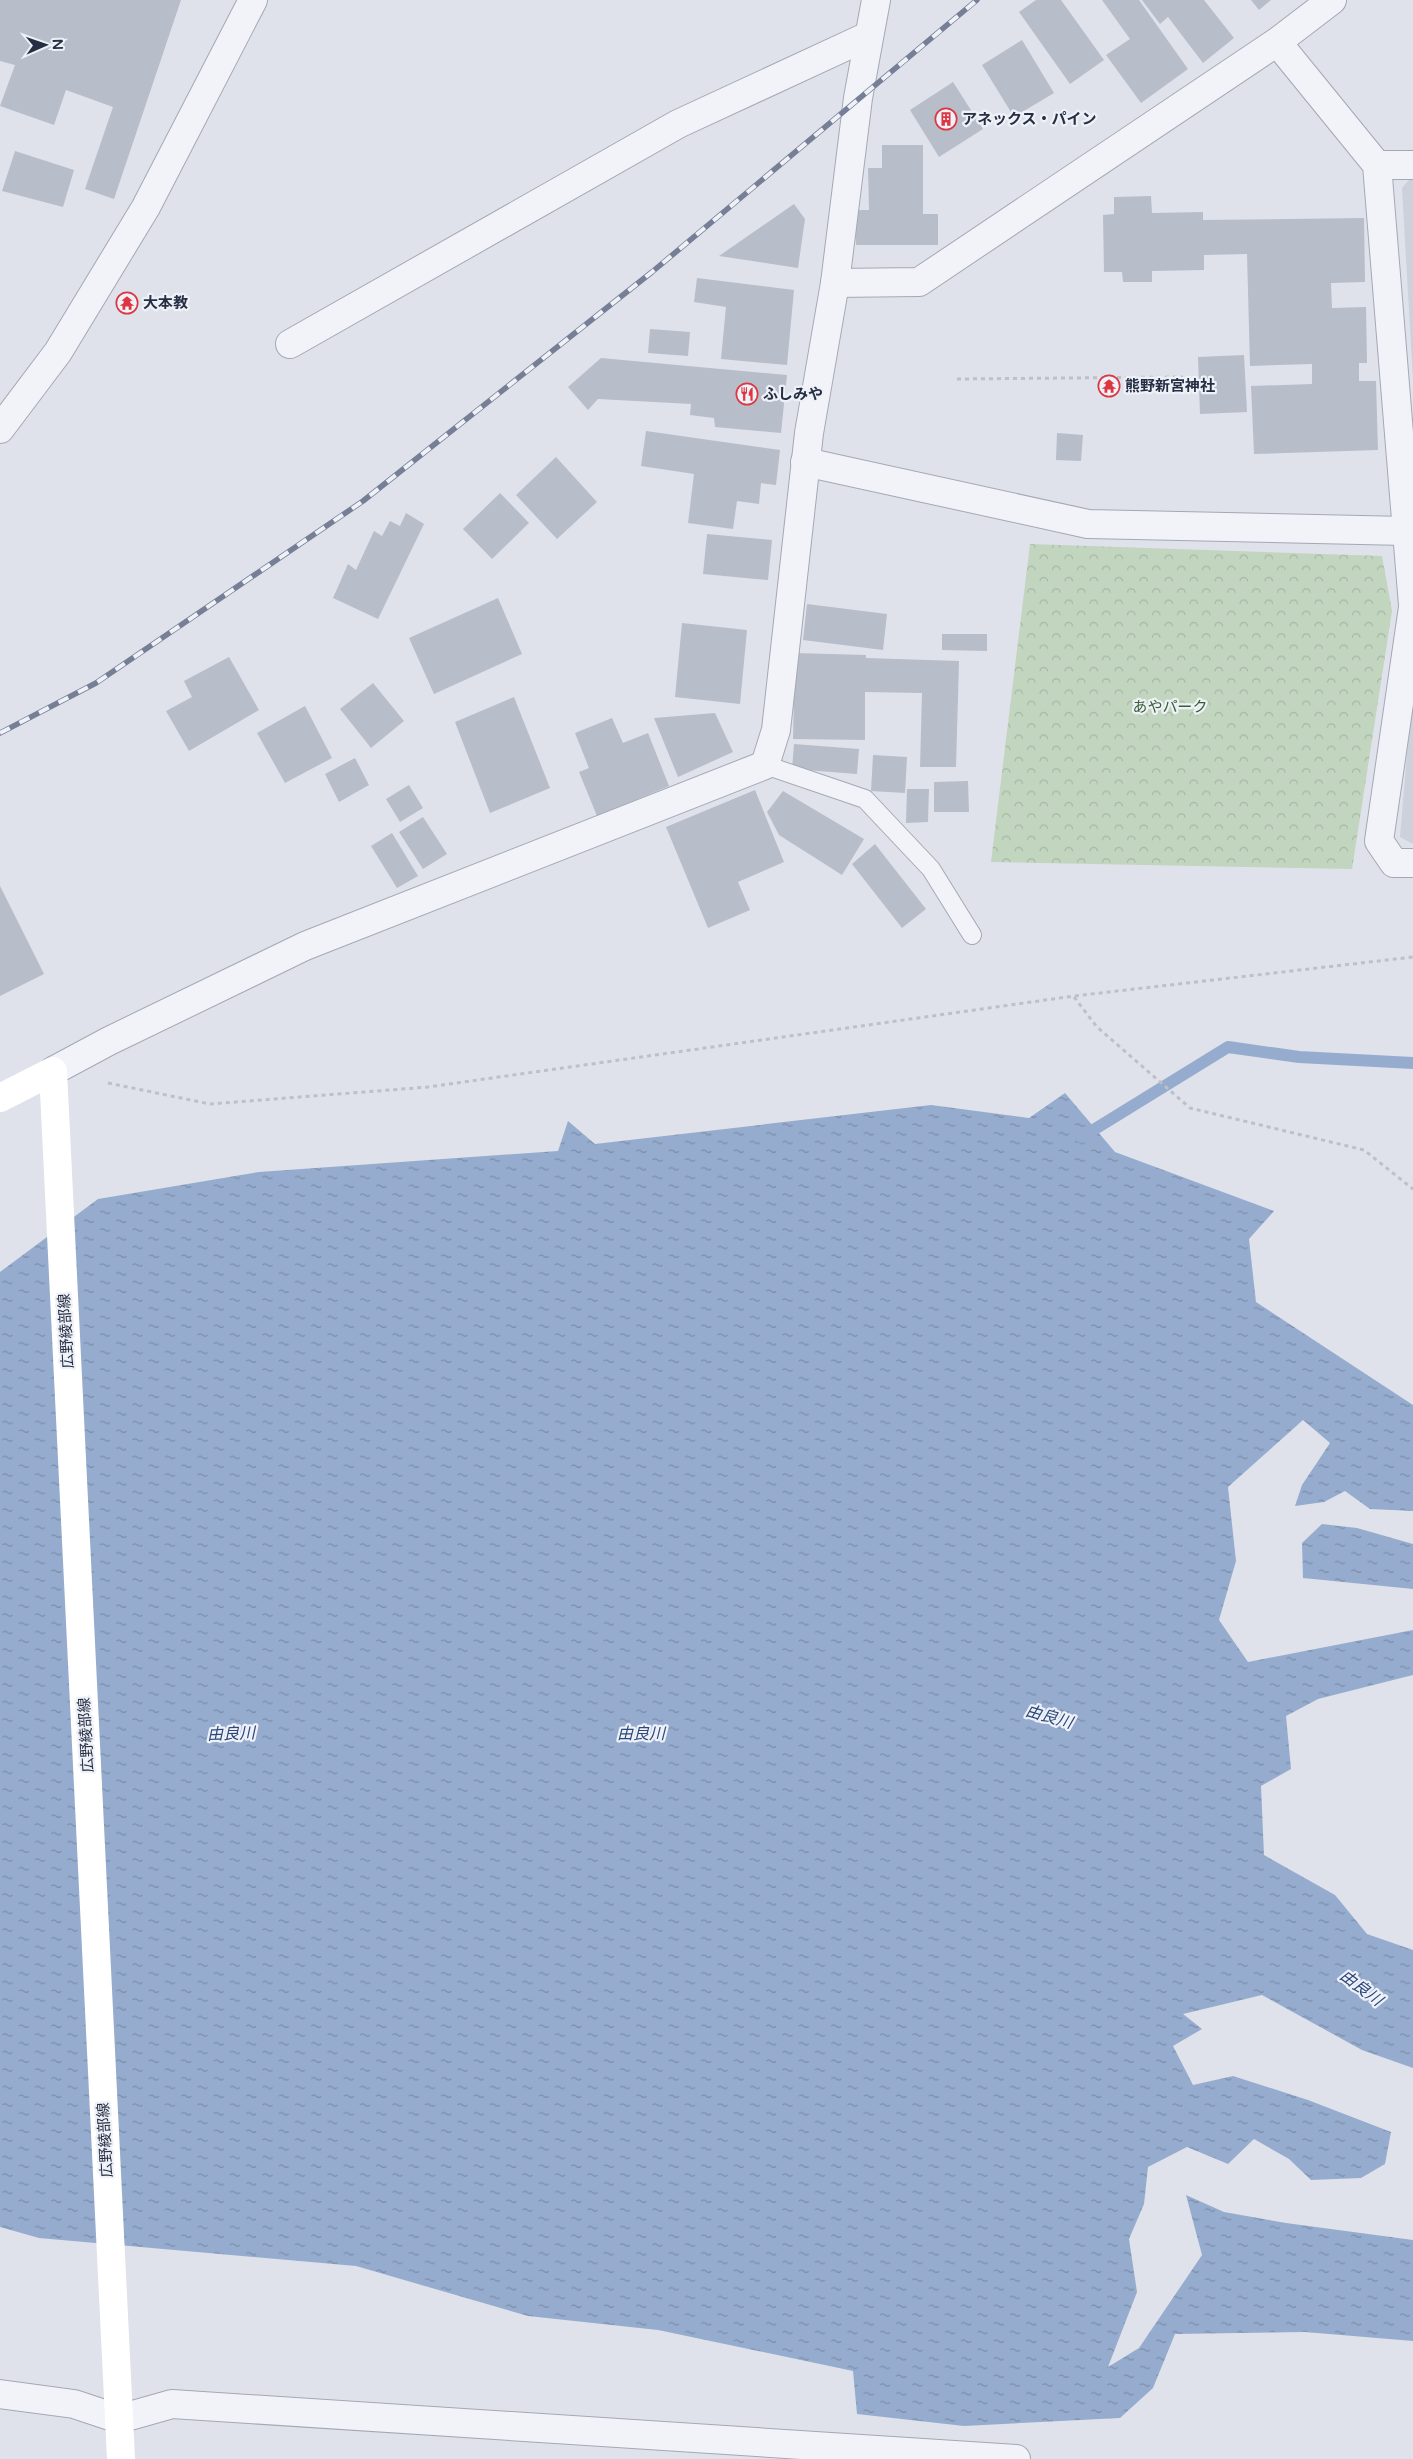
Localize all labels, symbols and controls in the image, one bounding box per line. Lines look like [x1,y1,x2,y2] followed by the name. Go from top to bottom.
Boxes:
[20,20,70,70] north arrow
[49,39,66,50] text: N
[934,107,958,131] building icon: アネックス・パイン
[962,110,1097,128] place label: アネックス・パイン
[115,291,139,315] temple icon: 大本教
[143,294,188,312] place label: 大本教
[1097,374,1121,398] temple icon: 熊野新宮神社
[1125,377,1215,395] place label: 熊野新宮神社
[735,382,759,406] restaurant icon: ふしみや
[763,385,823,403] place label: ふしみや
[1132,698,1208,716] park label: あやパーク
[55,1293,77,1369] street label: 広野綾部線
[75,1697,97,1773] street label: 広野綾部線
[1023,1701,1077,1734] water label: 由良川
[207,1723,257,1745] water label: 由良川
[617,1724,667,1744] water label: 由良川
[1336,1966,1388,2012] water label: 由良川
[94,2102,116,2178] street label: 広野綾部線

